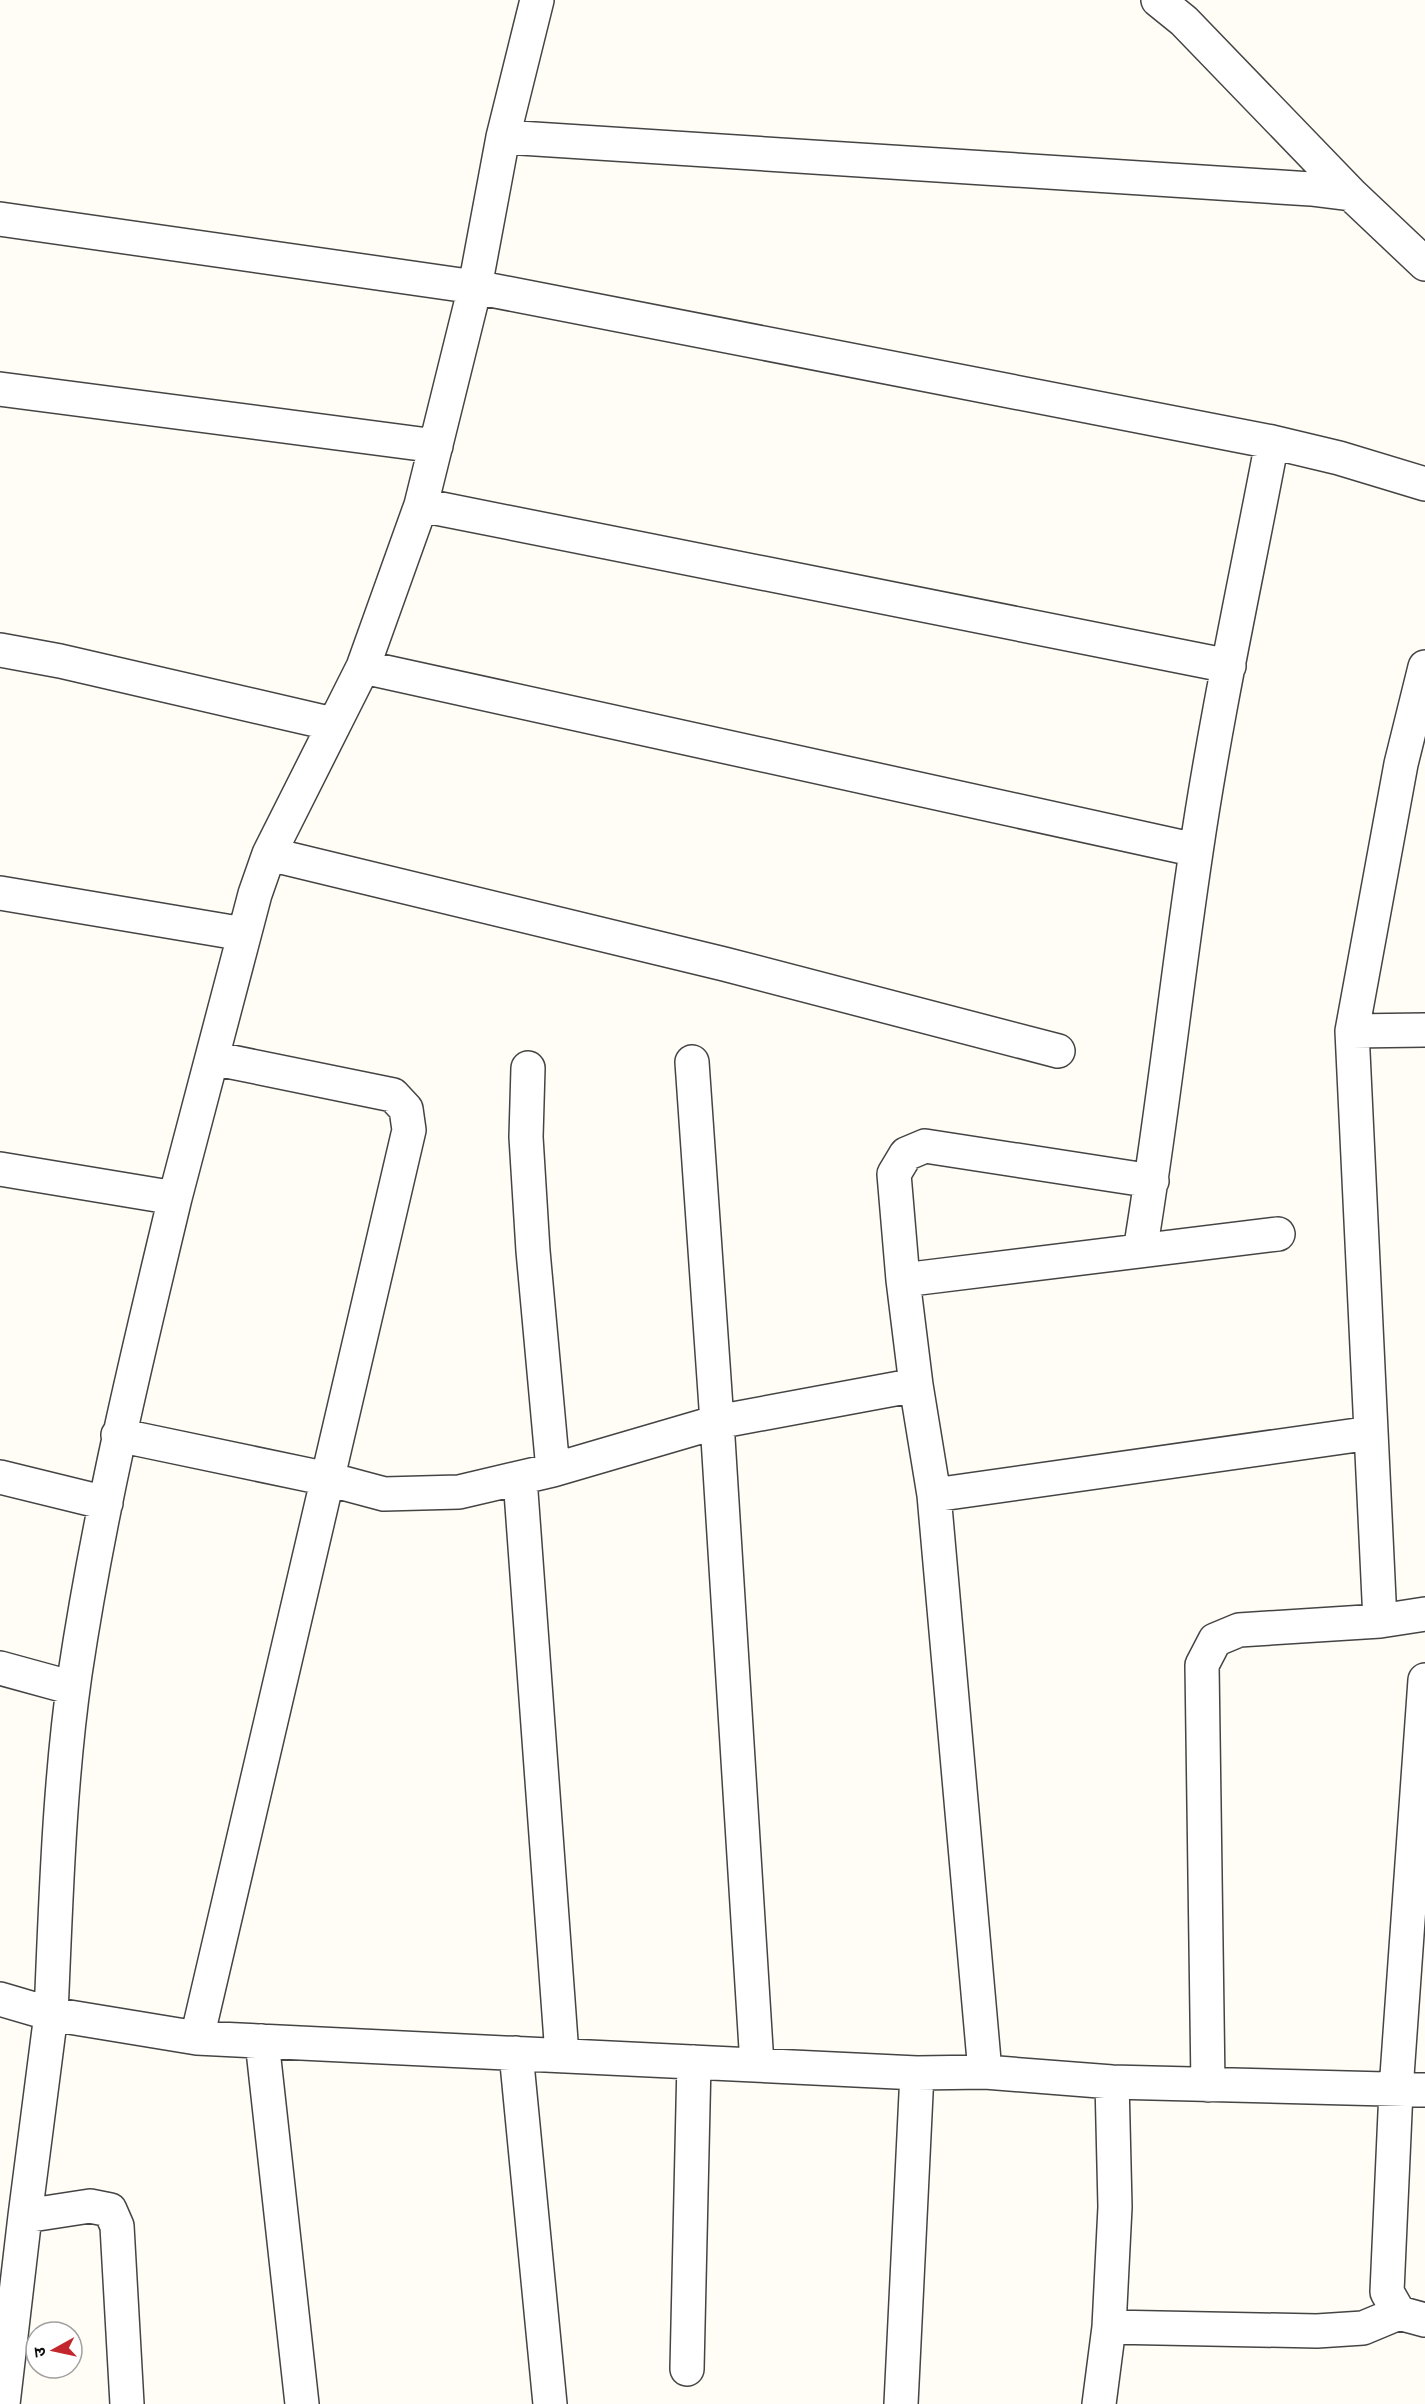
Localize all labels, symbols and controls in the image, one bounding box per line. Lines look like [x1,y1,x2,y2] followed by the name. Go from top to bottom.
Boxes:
[24,2320,84,2380] north arrow
[28,2345,50,2358] text: उ

